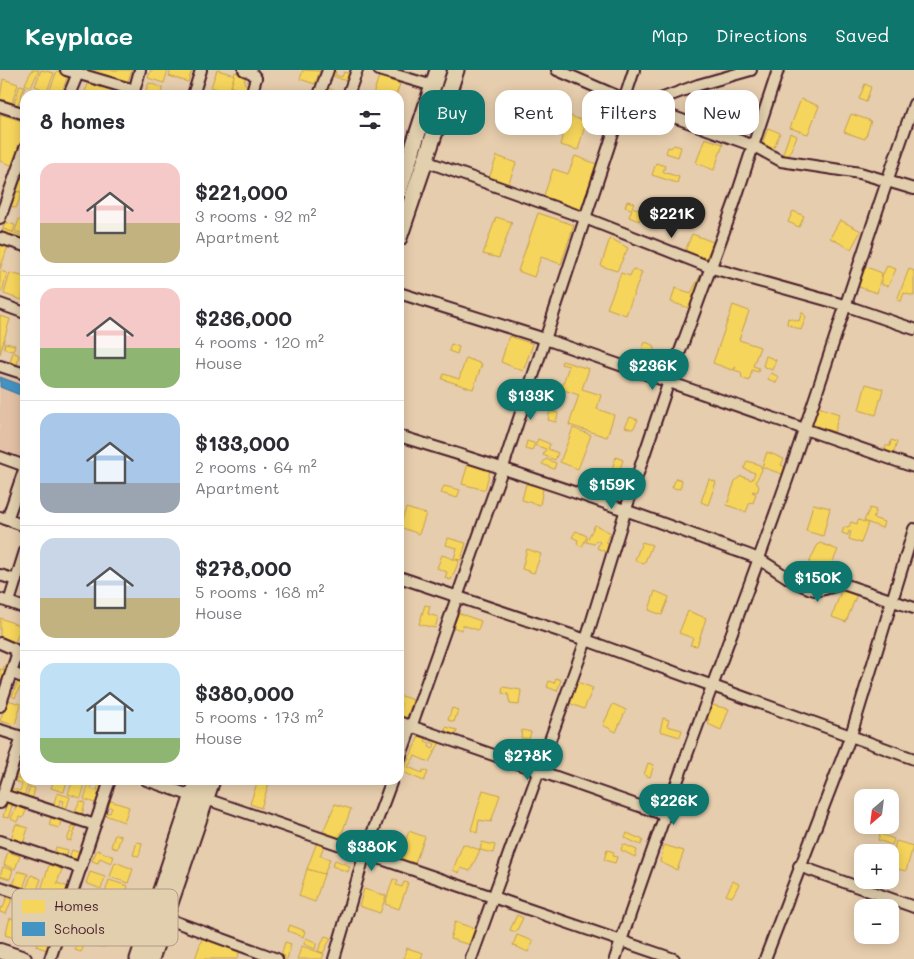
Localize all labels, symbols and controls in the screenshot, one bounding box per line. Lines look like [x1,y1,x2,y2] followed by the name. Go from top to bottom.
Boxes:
[25,20,133,51] text: Keyplace
[651,23,688,47] text: Map
[716,23,808,47] text: Directions
[836,23,889,47] text: Saved
[419,90,485,135] chip: Buy
[495,90,572,135] chip: Rent
[582,90,675,135] chip: Filters
[685,90,759,135] chip: New
[356,106,384,134] icon: filters
[40,107,125,134] text: 8 homes
[195,178,288,205] text: $221,000
[80,183,140,243] icon: home
[637,196,707,239] pin: $221K
[649,202,695,223] text: $221K
[195,205,317,226] text: 3 rooms · 92 m²
[195,226,280,247] text: Apartment
[195,304,292,331] text: $236,000
[80,308,140,368] icon: home
[195,331,324,352] text: 4 rooms · 120 m²
[618,348,688,391] pin: $236K
[195,352,242,373] text: House
[629,354,677,375] text: $236K
[496,378,566,421] pin: $133K
[508,384,554,405] text: $133K
[195,429,289,456] text: $133,000
[80,433,140,493] icon: home
[195,456,317,477] text: 2 rooms · 64 m²
[577,468,647,510] pin: $159K
[589,473,635,494] text: $159K
[195,477,280,498] text: Apartment
[195,554,291,581] text: $278,000
[80,558,140,618] icon: home
[783,560,853,603] pin: $150K
[794,566,842,587] text: $150K
[195,581,325,602] text: 5 rooms · 168 m²
[195,602,242,623] text: House
[195,679,294,706] text: $380,000
[80,683,140,743] icon: home
[195,706,324,727] text: 5 rooms · 173 m²
[195,727,242,748] text: House
[493,738,563,781] pin: $278K
[504,744,552,765] text: $278K
[639,784,709,826] pin: $226K
[650,789,698,810] text: $226K
[854,789,899,834] north arrow
[854,789,899,944] map controls
[337,830,407,872] pin: $380K
[347,835,397,856] text: $380K
[854,844,899,889] button: +
[12,889,178,946] legend
[54,896,99,915] text: Homes
[854,899,899,944] button: −
[54,919,105,938] text: Schools

